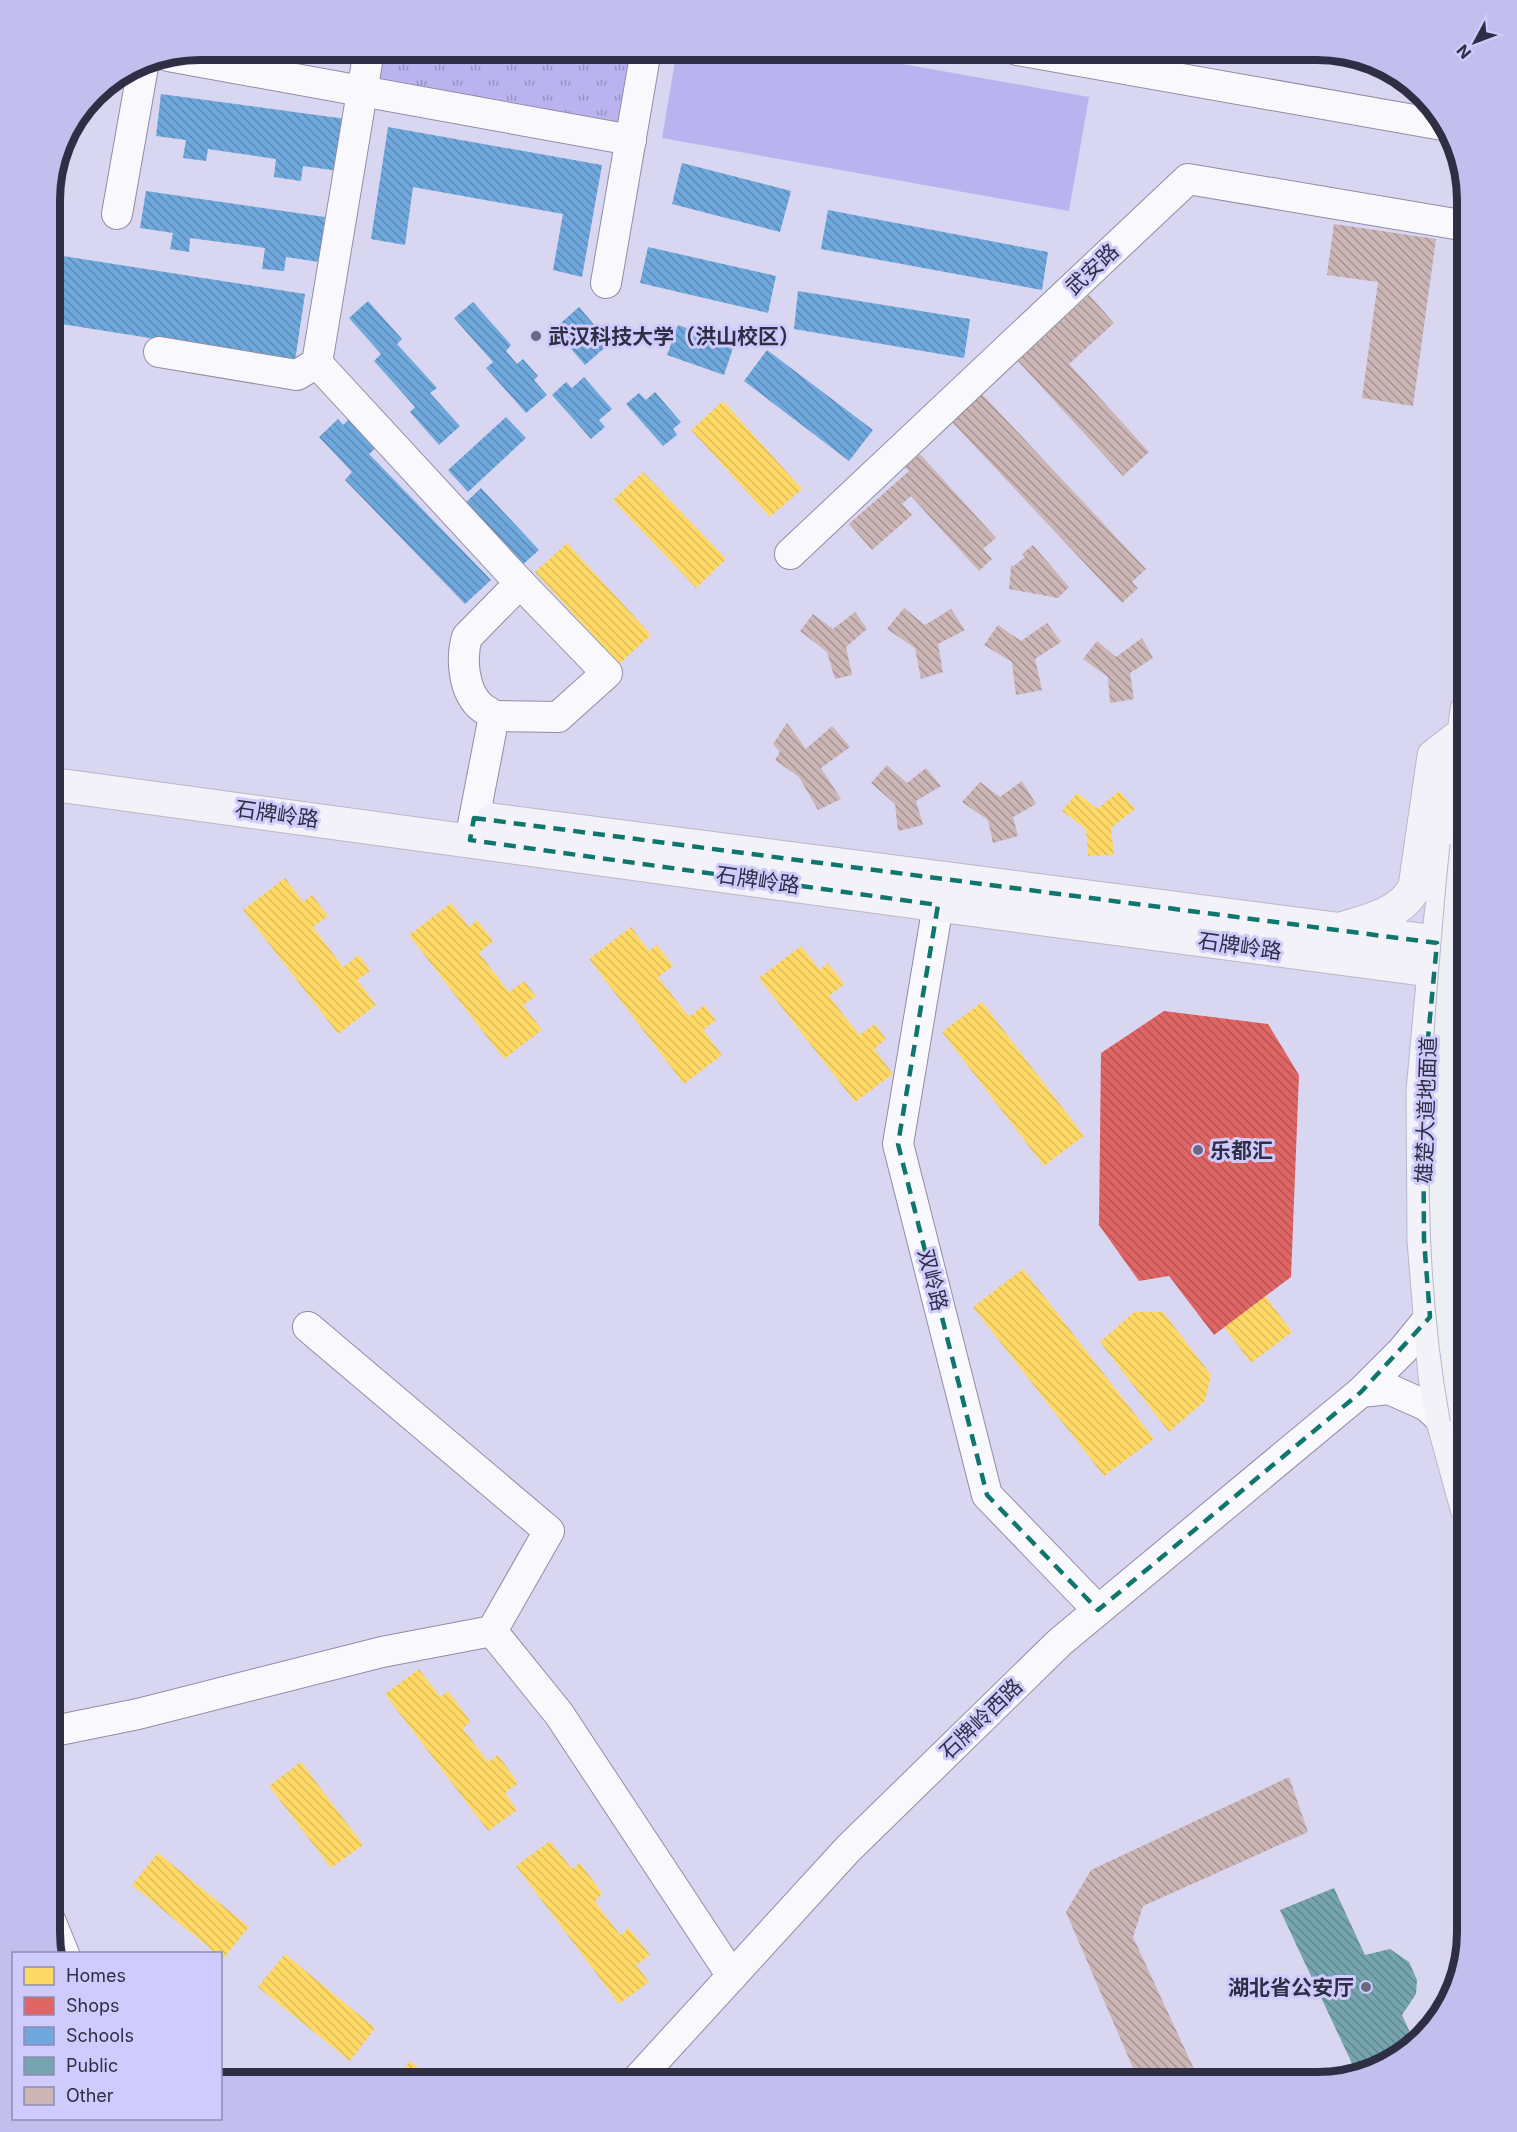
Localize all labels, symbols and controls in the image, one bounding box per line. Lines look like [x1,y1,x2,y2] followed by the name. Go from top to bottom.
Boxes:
[1445,12,1505,72] north arrow
[1452,41,1475,63] text: N
[1060,238,1124,300] street label: 武安路
[548,324,800,349] place label: 武汉科技大学（洪山校区）
[529,329,543,343] marker: 武汉科技大学（洪山校区）
[234,796,320,832] street label: 石牌岭路
[715,862,801,898] street label: 石牌岭路
[1197,928,1283,964] street label: 石牌岭路
[1411,1036,1441,1184] street label: 雄楚大道地面道
[1210,1138,1273,1163] place label: 乐都汇
[1191,1143,1205,1157] marker: 乐都汇
[913,1246,953,1314] street label: 双岭路
[935,1674,1027,1764] street label: 石牌岭西路
[12,1952,222,2120] legend
[66,1965,126,1986] text: Homes
[1228,1975,1354,2000] place label: 湖北省公安厅
[1359,1980,1373,1994] marker: 湖北省公安厅
[66,1995,120,2016] text: Shops
[66,2025,134,2046] text: Schools
[66,2055,118,2076] text: Public
[66,2085,114,2106] text: Other

